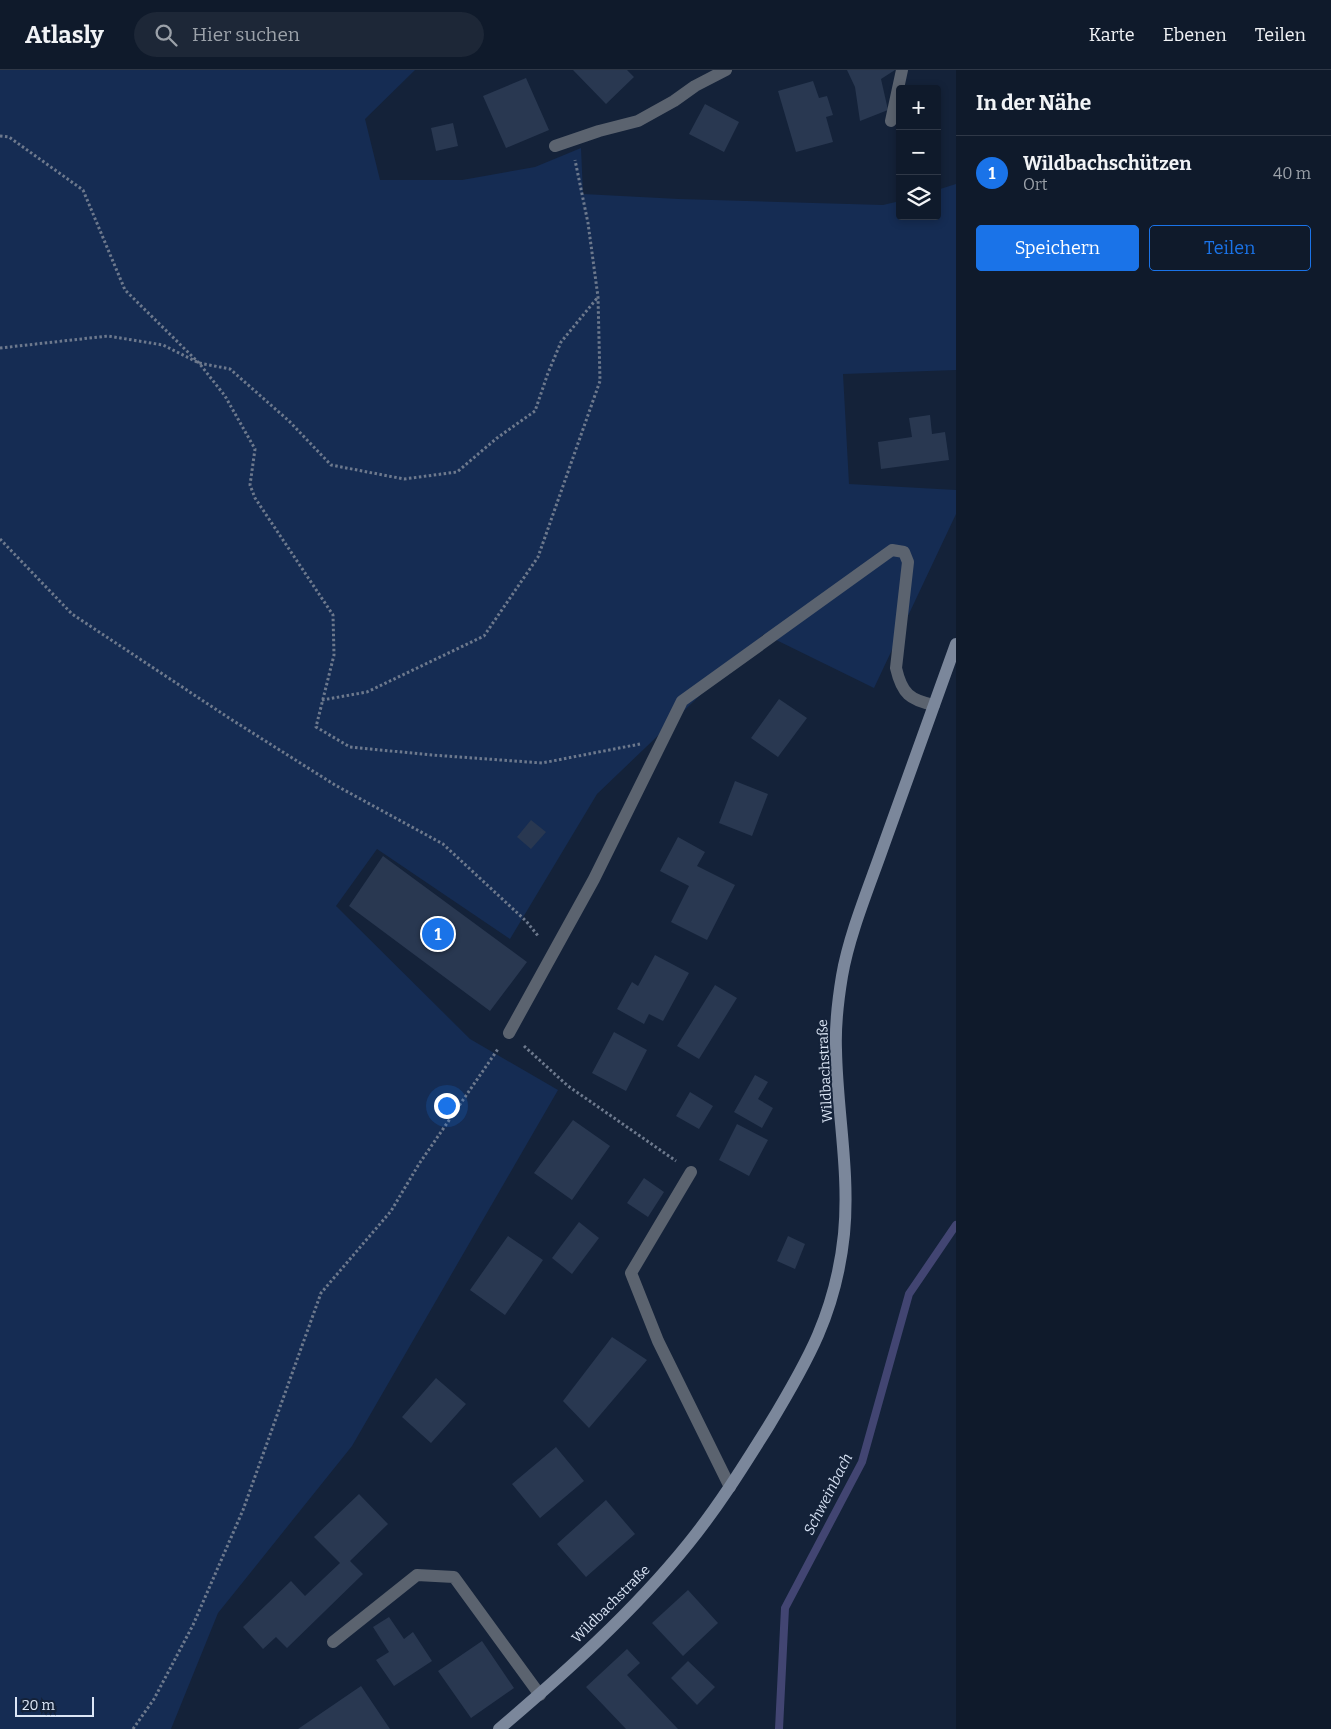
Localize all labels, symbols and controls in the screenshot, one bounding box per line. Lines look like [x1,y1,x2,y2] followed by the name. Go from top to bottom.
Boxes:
[134,12,484,57] search box
[25,21,104,49] text: Atlasly
[152,21,180,49] icon: search
[192,23,300,46] text: Hier suchen
[1089,24,1135,46] text: Karte
[1163,24,1227,46] text: Ebenen
[1255,24,1306,46] text: Teilen
[896,85,941,220] map controls
[896,85,941,130] button: +
[976,90,1091,116] text: In der Nähe
[896,130,941,175] button: −
[1023,152,1192,175] text: Wildbachschützen
[989,164,995,183] text: 1
[1273,164,1311,183] text: 40 m
[896,175,941,220] button: layers
[1023,175,1048,194] text: Ort
[976,225,1139,271] button: Speichern
[1149,225,1311,271] button: Teilen
[422,915,454,953] pin: 1
[814,1019,836,1123] street label: Wildbachstraße
[434,1093,460,1119] your location
[800,1450,856,1538] water label: Schweinbach
[568,1561,654,1647] street label: Wildbachstraße
[15,1694,94,1717] scale bar
[22,1697,55,1714] text: 20 m

